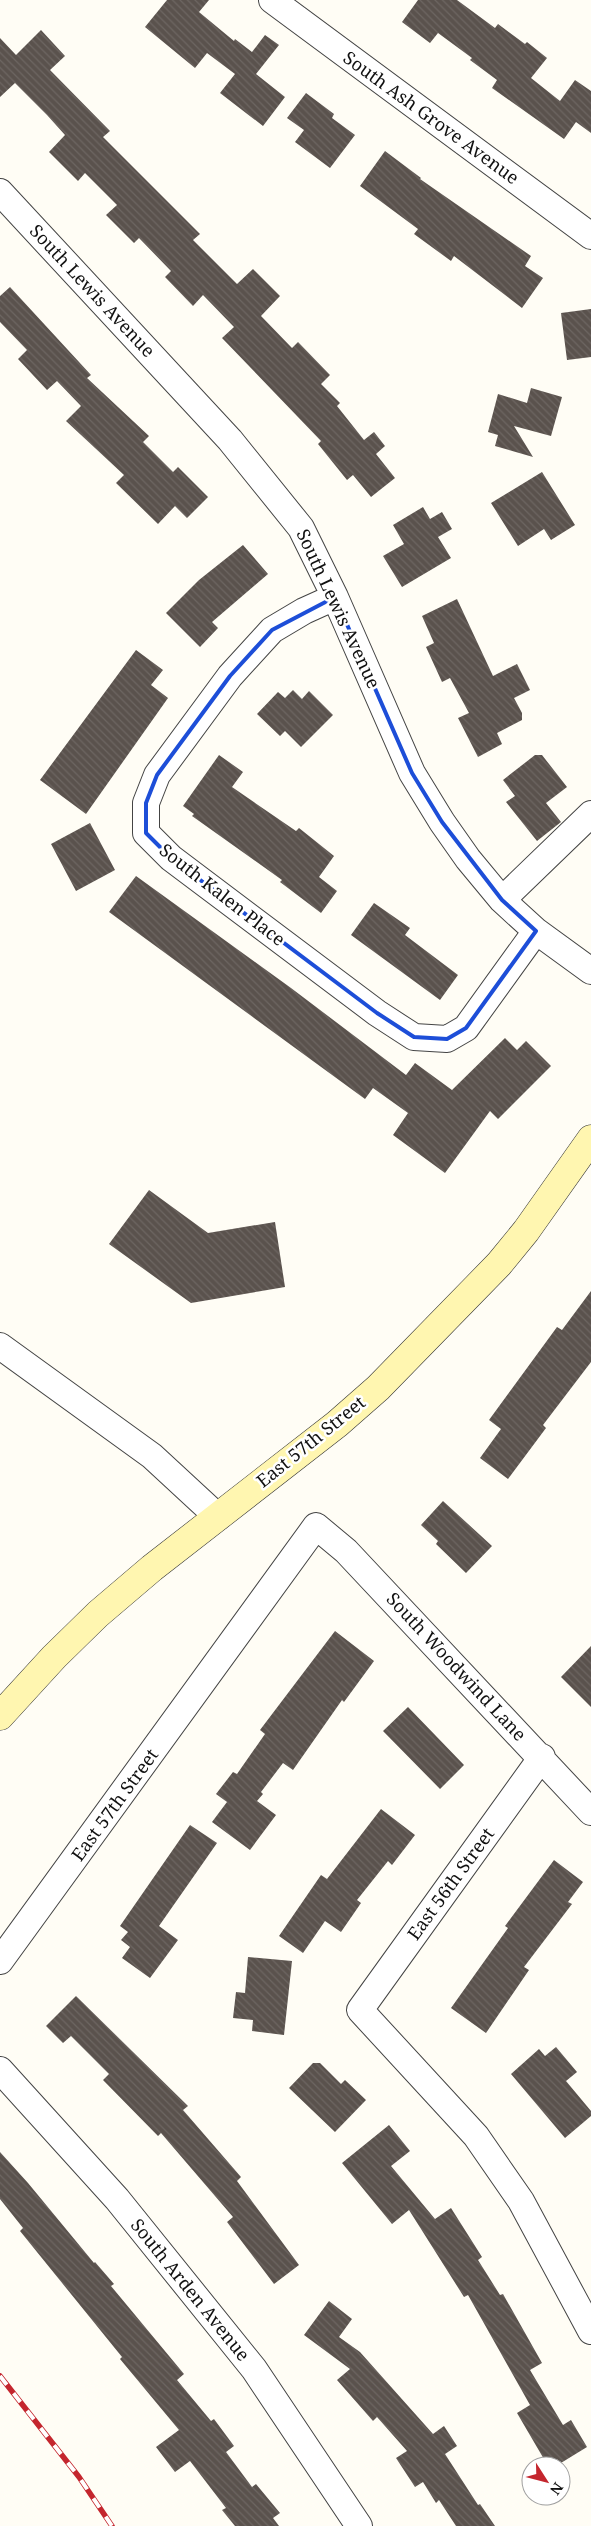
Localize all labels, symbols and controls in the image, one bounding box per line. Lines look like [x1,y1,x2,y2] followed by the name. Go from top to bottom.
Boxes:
[339,45,524,189] street label: South Ash Grove Avenue
[25,219,161,362] street label: South Lewis Avenue
[291,525,386,692] street label: South Lewis Avenue
[155,838,290,951] street label: South Kalen Place
[251,1390,370,1492] street label: East 57th Street
[382,1587,532,1746] street label: South Woodwind Lane
[65,1743,163,1865] street label: East 57th Street
[401,1822,499,1944] street label: East 56th Street
[126,2213,256,2366] street label: South Arden Avenue
[521,2456,571,2506] north arrow
[546,2479,568,2499] text: N

